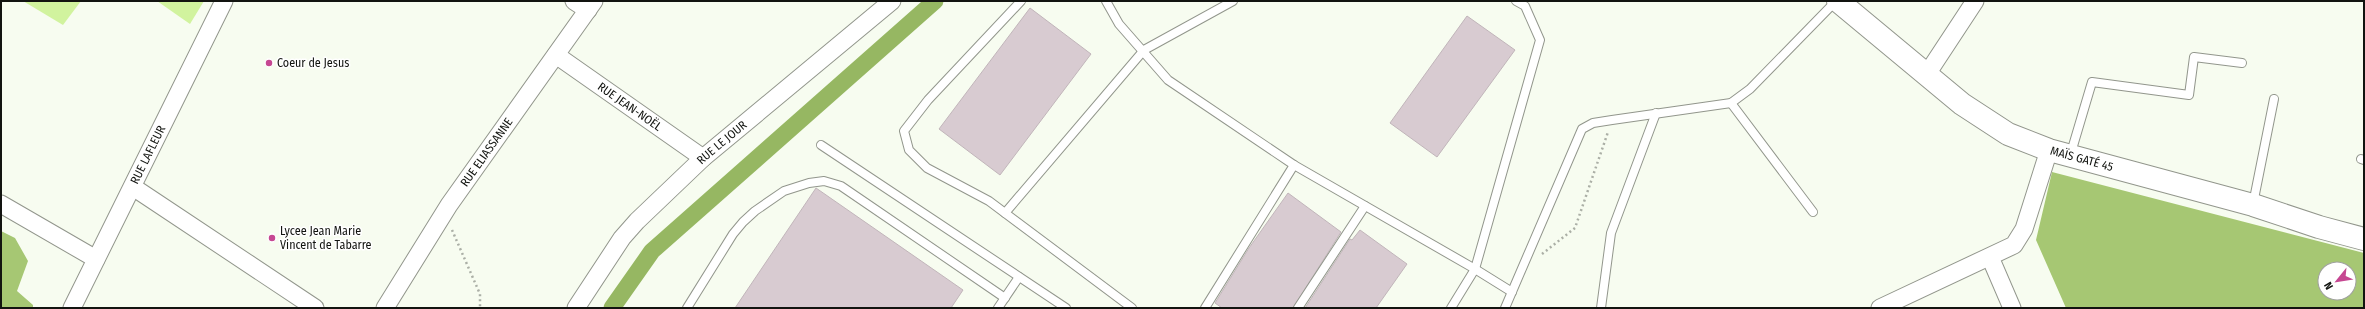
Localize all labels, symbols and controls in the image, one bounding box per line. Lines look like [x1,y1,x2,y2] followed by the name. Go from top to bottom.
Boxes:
[277,56,349,70] place label: Coeur de Jesus
[264,58,274,68] marker: Coeur de Jesus
[595,79,665,134] street label: RUE JEAN-NOËL
[457,115,516,189] street label: RUE ELIASSANNE
[694,118,750,167] street label: RUE LE JOUR
[128,123,168,186] street label: RUE LAFLEUR
[2049,144,2115,174] street label: MAÏS GATÉ 45
[280,224,372,252] place label: Lycee Jean Marie Vincent de Tabarre
[267,233,277,243] marker: Lycee Jean Marie Vincent de Tabarre
[2317,261,2357,301] north arrow
[2321,280,2336,292] text: N

